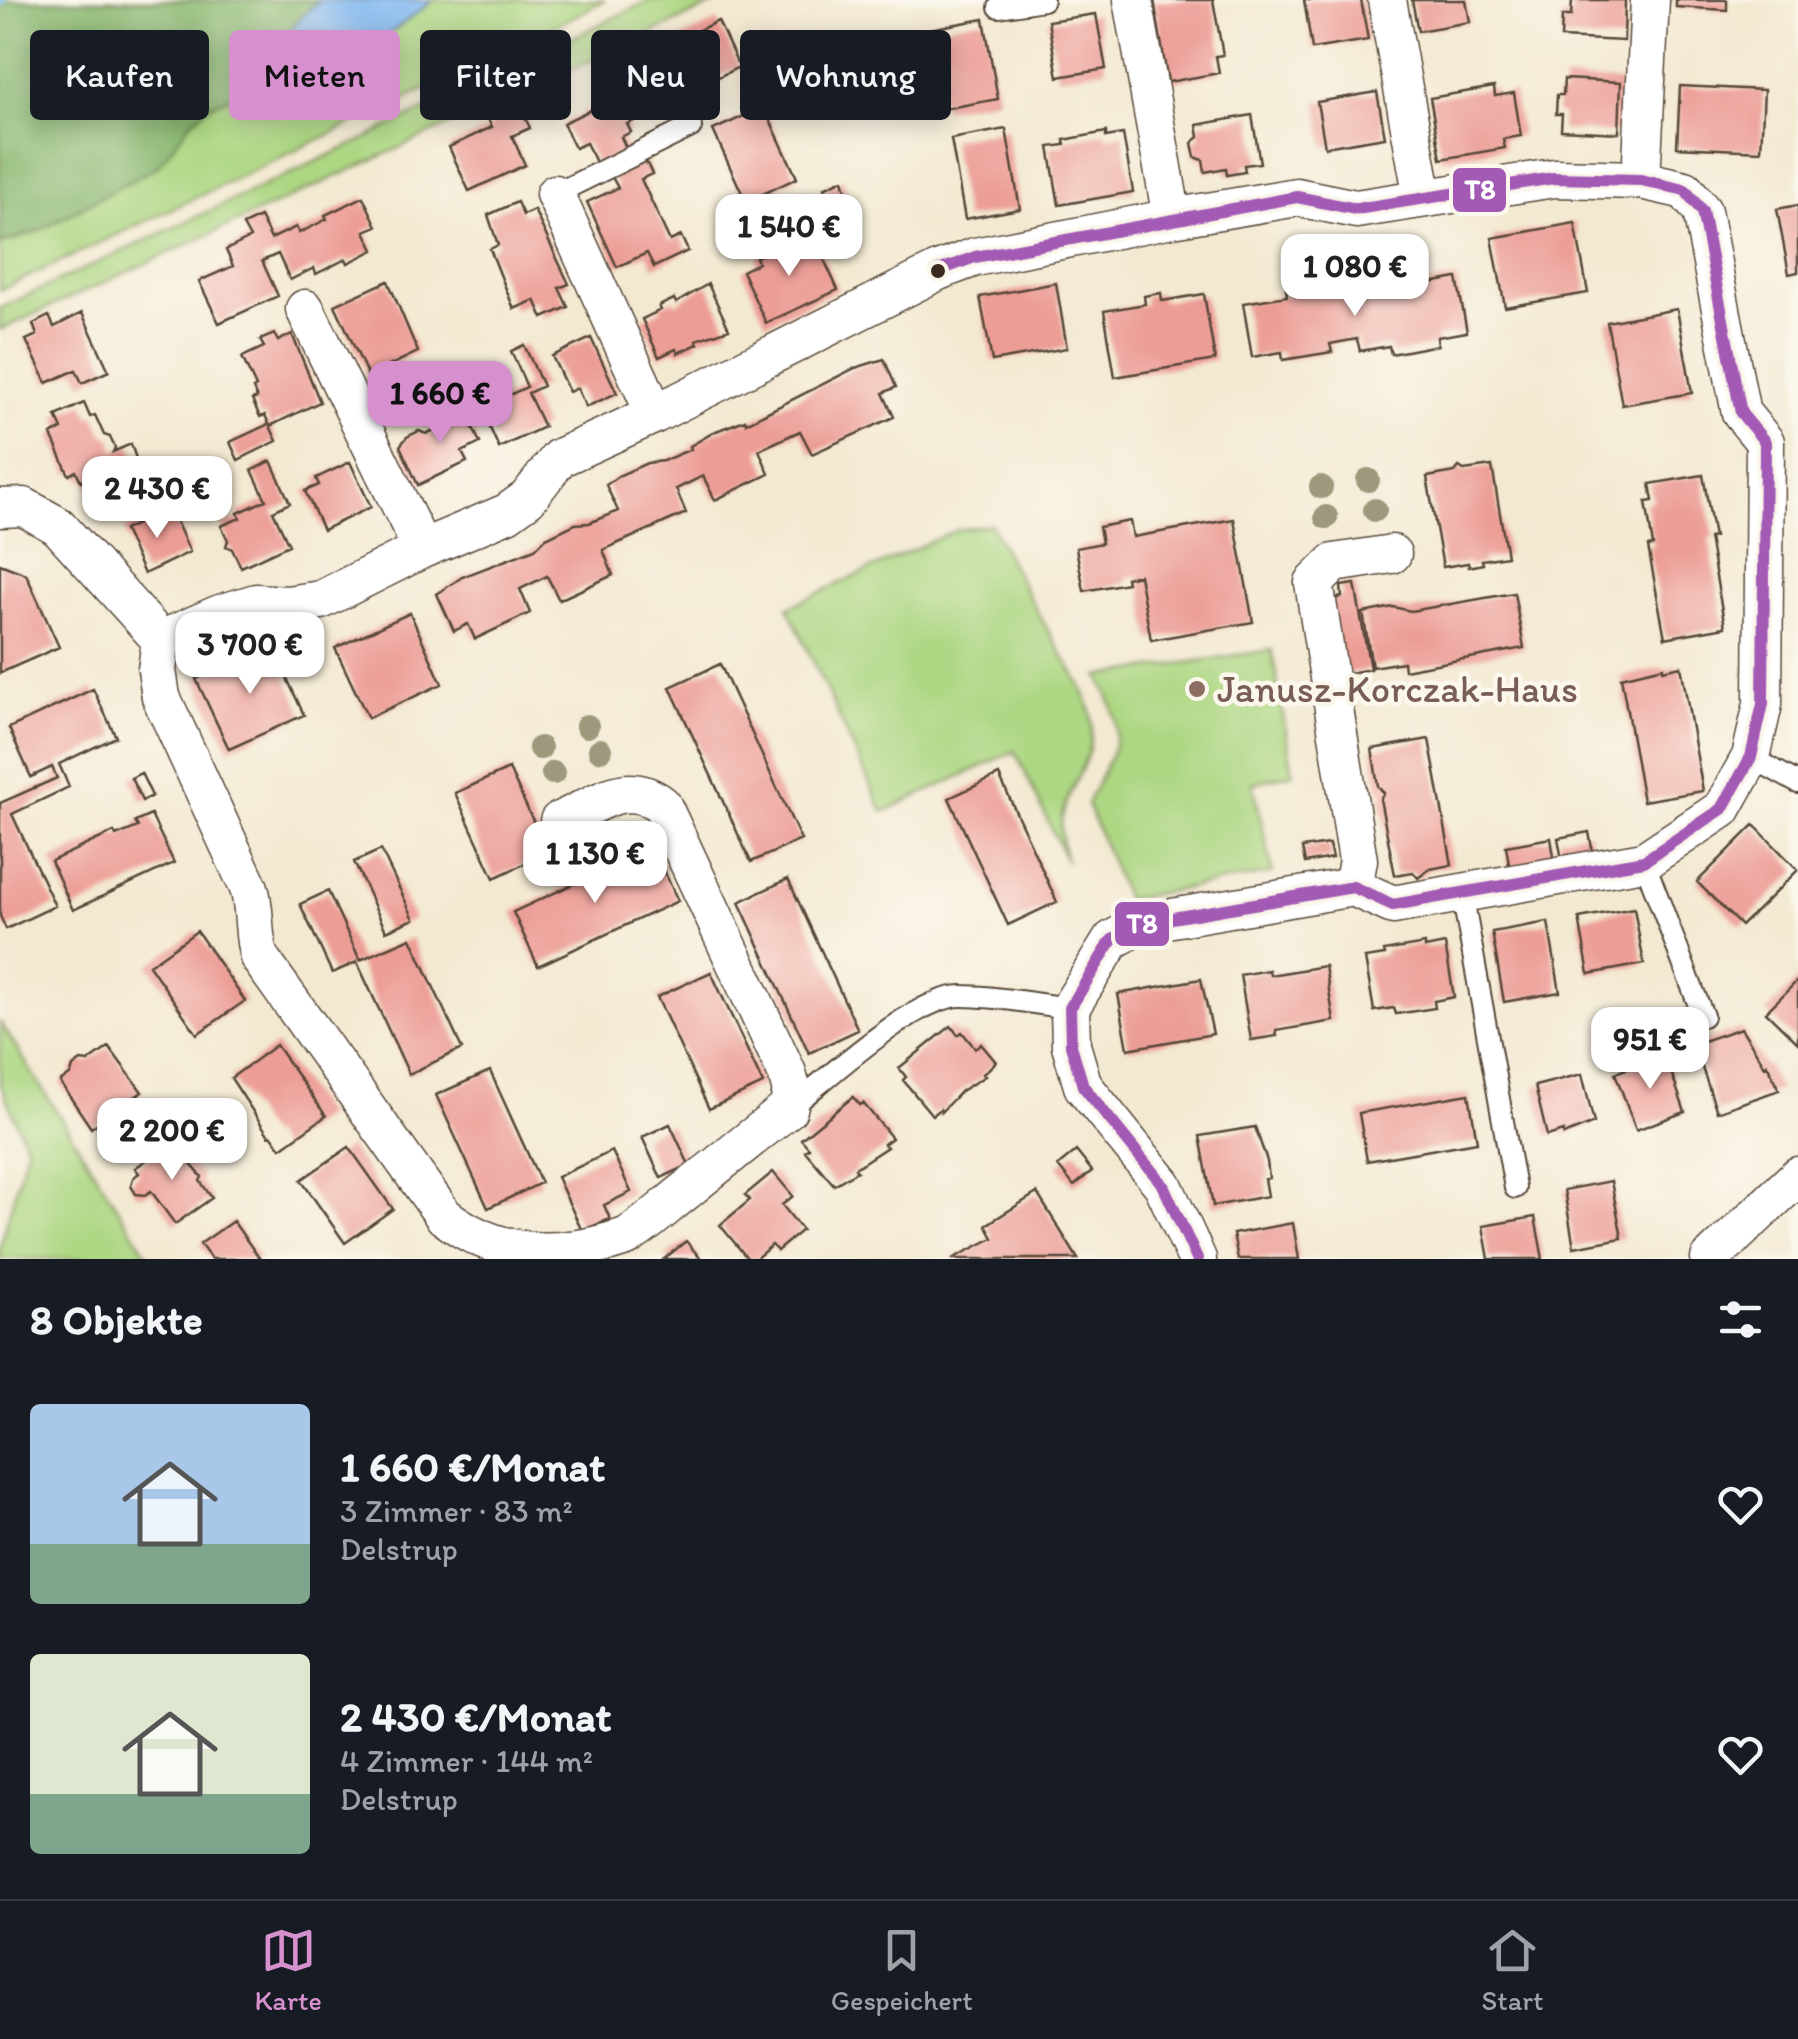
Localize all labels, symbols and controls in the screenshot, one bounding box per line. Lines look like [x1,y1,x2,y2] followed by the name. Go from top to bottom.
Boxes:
[30,30,209,120] chip: Kaufen
[229,30,400,120] chip: Mieten
[420,30,571,120] chip: Filter
[591,30,720,120] chip: Neu
[740,30,951,120] chip: Wohnung
[1451,166,1508,214] line badge: T8
[1463,172,1496,206] text: T8
[697,194,881,279] pin: 1 540 €
[737,207,841,245] text: 1 540 €
[1263,234,1447,319] pin: 1 080 €
[1303,247,1407,285] text: 1 080 €
[928,261,948,281] unlabelled marker
[348,361,532,446] pin: 1 660 €
[389,374,491,412] text: 1 660 €
[65,456,249,541] pin: 2 430 €
[104,469,210,507] text: 2 430 €
[158,612,342,697] pin: 3 700 €
[197,625,303,663] text: 3 700 €
[1217,666,1578,712] place label: Janusz-Korczak-Haus
[1186,678,1208,700] marker: Janusz-Korczak-Haus
[503,821,687,906] pin: 1 130 €
[545,834,645,872] text: 1 130 €
[1113,900,1171,948] line badge: T8
[1125,906,1158,940] text: T8
[1580,1007,1720,1092] pin: 951 €
[1613,1020,1687,1058] text: 951 €
[80,1098,264,1183] pin: 2 200 €
[119,1111,225,1149] text: 2 200 €
[1713,1292,1768,1347] icon: filters
[30,1294,203,1345] text: 8 Objekte
[340,1441,605,1492] text: 1 660 €/Monat
[110,1444,230,1564] icon: home
[1713,1477,1768,1532] icon: heart
[340,1492,573,1530] text: 3 Zimmer · 83 m²
[340,1530,458,1568] text: Delstrup
[340,1691,611,1742] text: 2 430 €/Monat
[110,1694,230,1814] icon: home
[1713,1727,1768,1782] icon: heart
[340,1742,593,1780] text: 4 Zimmer · 144 m²
[340,1780,458,1818] text: Delstrup
[254,1923,322,2017] tab: Karte
[831,1923,973,2017] tab: Gespeichert
[1482,1923,1544,2017] tab: Start

